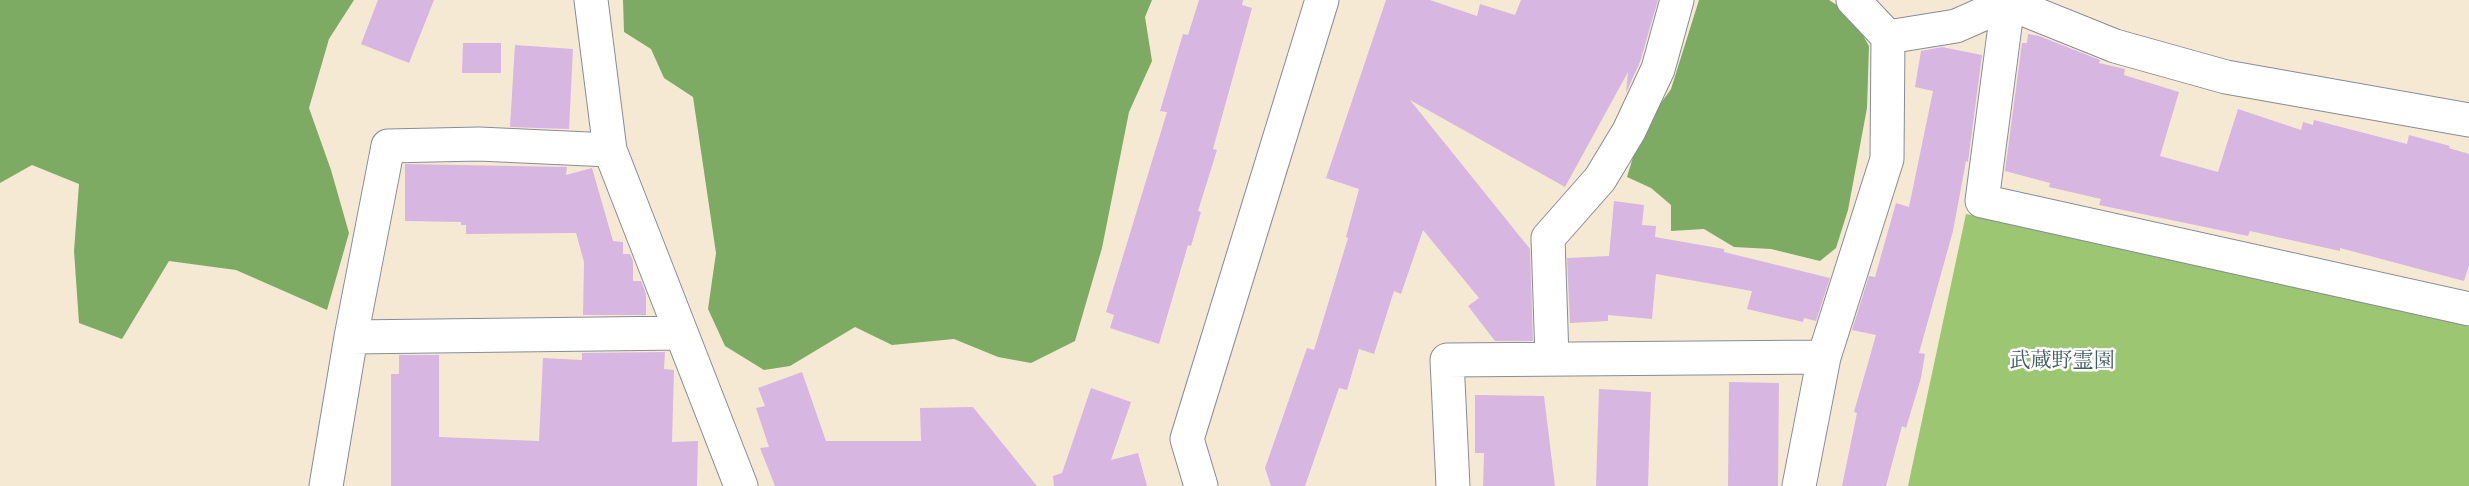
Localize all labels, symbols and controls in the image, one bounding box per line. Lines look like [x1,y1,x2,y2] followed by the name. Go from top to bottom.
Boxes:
[2010,348,2114,374] park label: 武蔵野霊園

